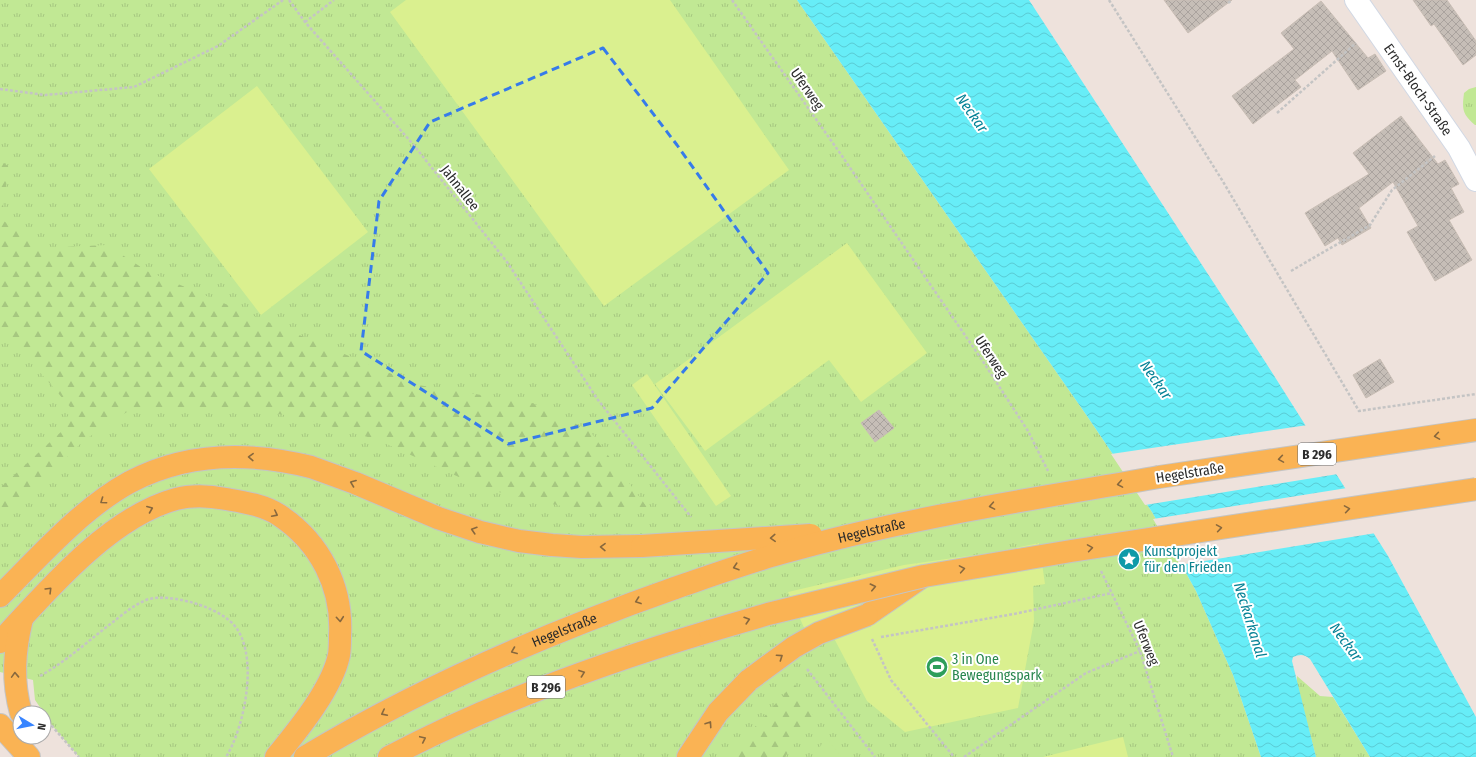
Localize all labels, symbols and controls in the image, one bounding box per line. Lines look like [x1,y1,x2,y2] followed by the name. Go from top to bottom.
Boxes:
[1380,40,1456,139] street label: Ernst-Bloch-Straße
[787,65,828,113] street label: Uferweg
[952,90,992,136] water label: Neckar
[437,162,483,214] street label: Jahnallee
[971,333,1011,382] street label: Uferweg
[1136,357,1176,403] water label: Neckar
[1434,431,1441,440] one-way arrow
[1298,443,1336,465] road number: B 296
[248,453,254,461] one-way arrow
[1278,454,1284,463] one-way arrow
[1155,459,1225,487] street label: Hegelstraße
[350,479,357,487] one-way arrow
[1117,479,1124,488] one-way arrow
[100,496,107,504] one-way arrow
[989,502,996,510] one-way arrow
[1344,505,1350,514] one-way arrow
[147,506,154,514] one-way arrow
[271,509,278,517] one-way arrow
[836,515,907,546] street label: Hegelstraße
[1216,524,1222,533] one-way arrow
[471,526,478,535] one-way arrow
[770,533,776,542] one-way arrow
[600,543,606,552] one-way arrow
[1144,543,1232,576] place label: Kunstprojekt für den Frieden
[1087,544,1093,553] one-way arrow
[1116,546,1142,572] place icon: Kunstprojekt für den Frieden
[732,562,739,571] one-way arrow
[959,565,965,574] one-way arrow
[1230,580,1270,660] water label: Neckarkanal
[870,584,876,592] one-way arrow
[44,587,52,595] one-way arrow
[635,596,642,605] one-way arrow
[529,609,599,651] street label: Hegelstraße
[336,616,345,623] one-way arrow
[743,616,750,625] one-way arrow
[1129,618,1163,668] street label: Uferweg
[1326,619,1366,665] water label: Neckar
[510,646,518,654] one-way arrow
[952,651,1042,684] place label: 3 in One Bewegungspark
[924,654,950,680] sports icon: 3 in One Bewegungspark
[775,655,782,662] one-way arrow
[578,670,585,678] one-way arrow
[10,672,19,678] one-way arrow
[527,676,565,698] road number: B 296
[12,705,52,745] north arrow
[381,708,388,716] one-way arrow
[34,722,48,731] text: N
[704,722,711,729] one-way arrow
[419,736,427,744] one-way arrow

